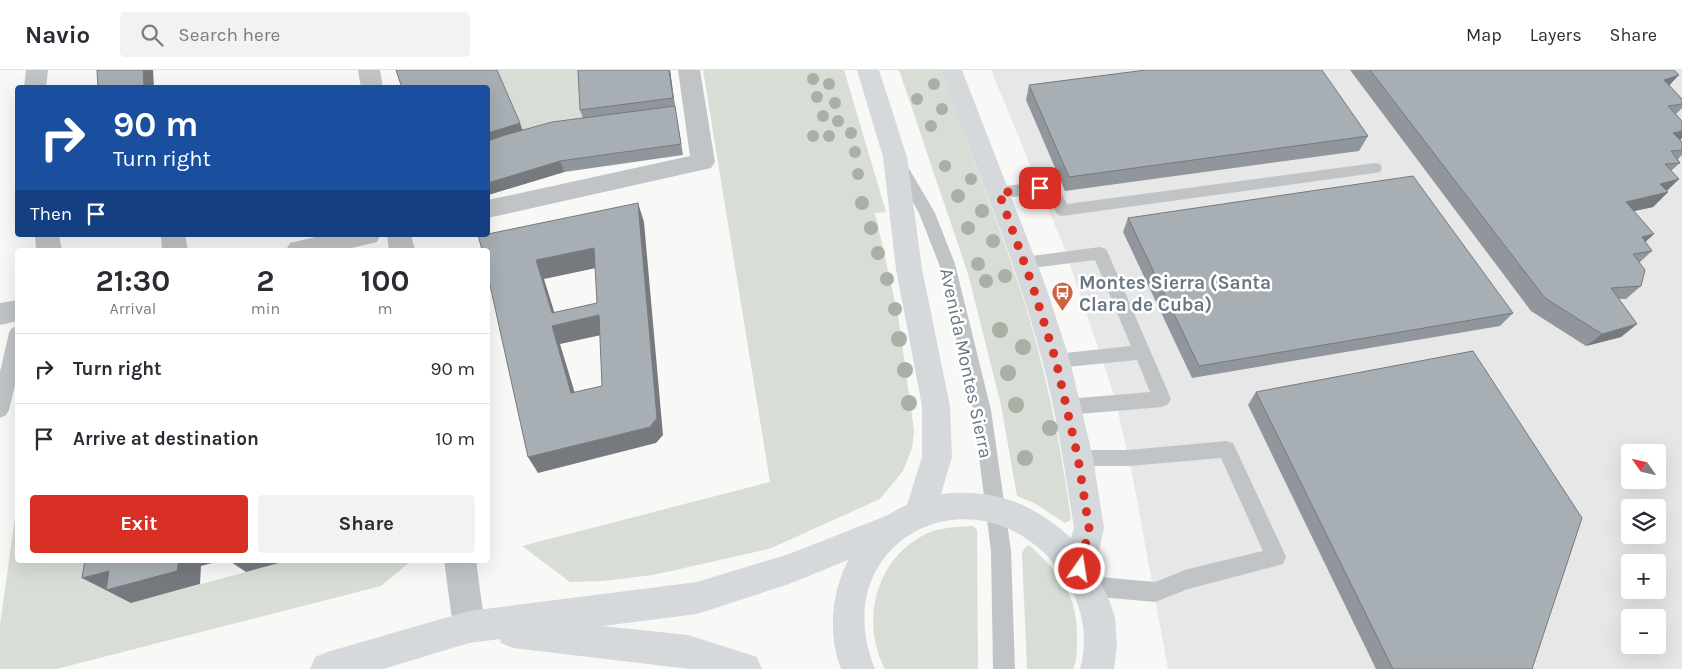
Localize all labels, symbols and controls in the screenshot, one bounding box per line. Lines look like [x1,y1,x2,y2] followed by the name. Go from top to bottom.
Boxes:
[120,12,470,57] search box
[25,21,90,49] text: Navio
[138,21,166,49] icon: search
[178,24,280,46] text: Search here
[1466,24,1502,46] text: Map
[1530,24,1582,46] text: Layers
[1610,24,1657,46] text: Share
[113,104,199,145] text: 90 m
[30,105,95,170] icon: right
[113,146,211,172] text: Turn right
[1019,167,1061,209] pin
[1026,174,1054,202] icon: arrive
[82,200,110,228] icon: arrive
[30,203,72,225] text: Then
[96,263,170,299] text: 21:30
[256,263,275,299] text: 2
[361,263,409,299] text: 100
[935,266,997,460] street label: Avenida Montes Sierra
[1079,272,1271,316] place label: Montes Sierra (Santa Clara de Cuba)
[1051,281,1075,312] bus stop icon: Montes Sierra (Santa Clara de Cuba)
[109,299,156,318] text: Arrival
[251,299,280,318] text: min
[378,299,393,318] text: m
[30,355,58,383] icon: right
[73,358,162,380] text: Turn right
[430,358,475,380] text: 90 m
[30,425,58,453] icon: arrive
[73,428,259,450] text: Arrive at destination
[435,428,475,450] text: 10 m
[1621,444,1666,489] north arrow
[1621,444,1666,654] map controls
[30,495,248,553] button: Exit
[258,495,475,553] button: Share
[1621,499,1666,544] button: layers
[1053,542,1105,594] position arrow
[1621,554,1666,599] button: +
[1621,609,1666,654] button: −

